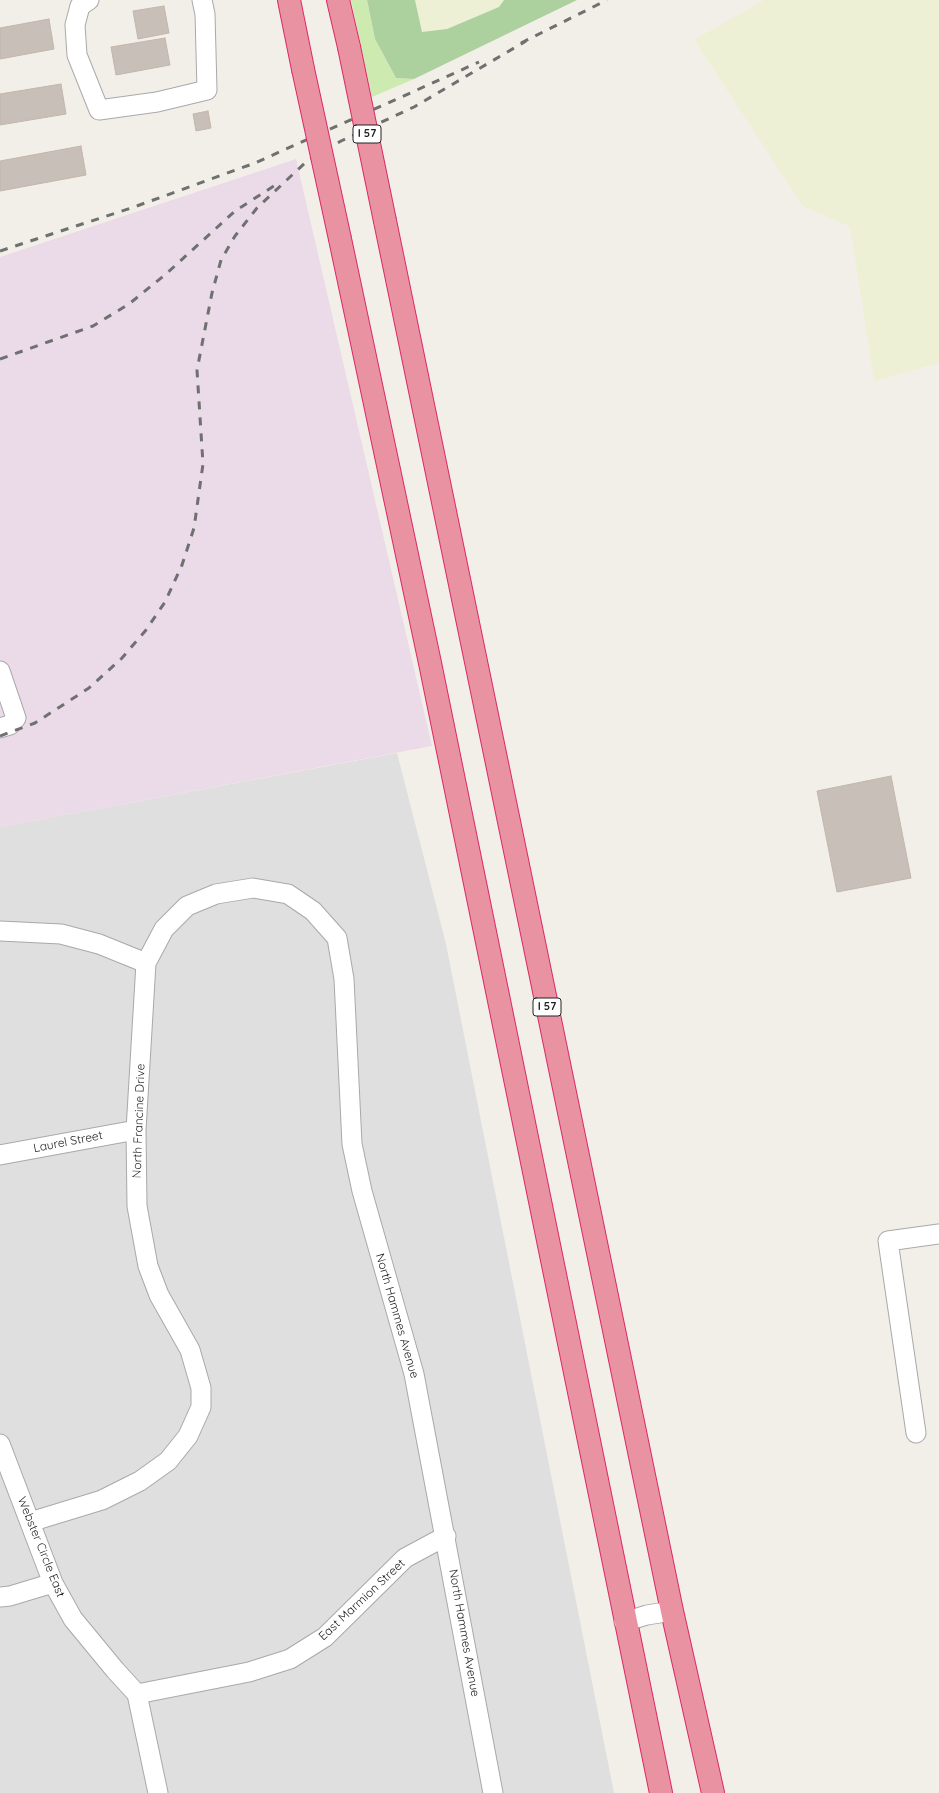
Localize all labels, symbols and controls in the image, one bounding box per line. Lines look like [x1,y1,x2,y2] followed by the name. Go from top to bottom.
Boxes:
[353,125,381,143] road number: I 57
[533,998,561,1016] road number: I 57
[130,1063,148,1179] street label: North Francine Drive
[32,1128,104,1156] street label: Laurel Street
[372,1252,422,1380] street label: North Hammes Avenue
[14,1495,68,1599] street label: Webster Circle East
[316,1556,408,1644] street label: East Marmion Street
[446,1568,482,1698] street label: North Hammes Avenue

